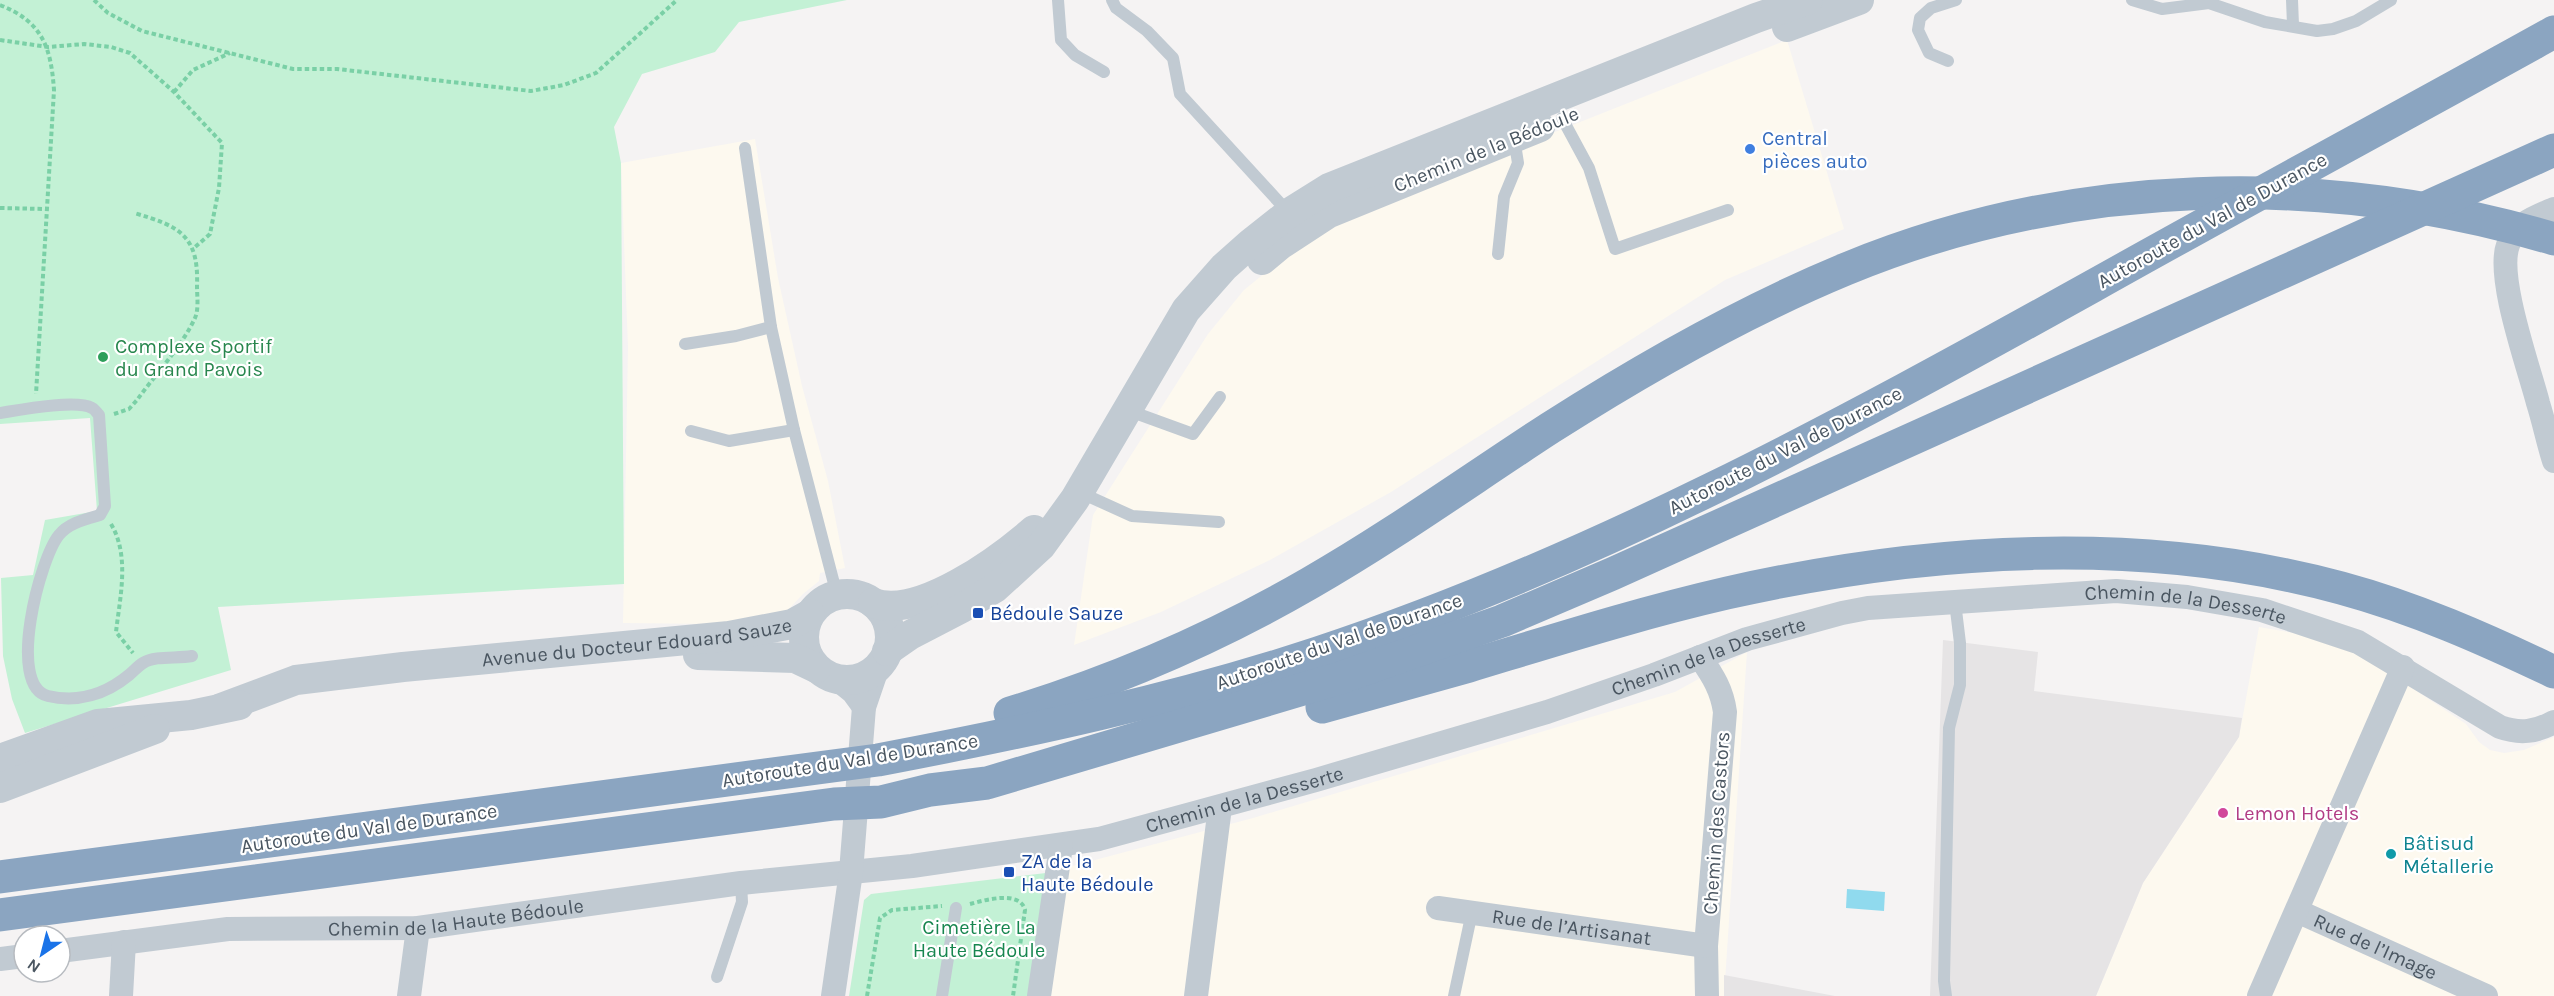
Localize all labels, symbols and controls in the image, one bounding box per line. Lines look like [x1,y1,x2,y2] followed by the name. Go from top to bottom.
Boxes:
[1390,102,1582,197] street label: Chemin de la Bédoule
[1762,127,1867,173] place label: Central pièces auto
[1743,142,1757,156] marker: Central pièces auto
[2094,148,2331,293] street label: Autoroute du Val de Durance
[115,335,272,381] place label: Complexe Sportif du Grand Pavois
[96,350,110,364] marker: Complexe Sportif du Grand Pavois
[1665,381,1906,519] street label: Autoroute du Val de Durance
[2084,580,2289,629] street label: Chemin de la Desserte
[1213,588,1465,694] street label: Autoroute du Val de Durance
[990,602,1123,625] place label: Bédoule Sauze
[971,606,985,620] marker: Bédoule Sauze
[481,613,794,671] street label: Avenue du Docteur Edouard Sauze
[1608,613,1808,701] street label: Chemin de la Desserte
[721,729,980,792] street label: Autoroute du Val de Durance
[1699,731,1734,915] street label: Chemin des Castors
[1143,762,1346,838] street label: Chemin de la Desserte
[239,799,499,858] street label: Autoroute du Val de Durance
[2235,802,2359,825] place label: Lemon Hotels
[2216,806,2230,820] marker: Lemon Hotels
[2403,832,2494,878] place label: Bâtisud Métallerie
[2384,847,2398,861] marker: Bâtisud Métallerie
[1021,850,1154,896] place label: ZA de la Haute Bédoule
[1002,865,1016,879] marker: ZA de la Haute Bédoule
[328,894,585,940] street label: Chemin de la Haute Bédoule
[1490,905,1653,950] street label: Rue de l’Artisanat
[2310,909,2441,985] street label: Rue de l’Image
[913,916,1045,962] park label: Cimetière La Haute Bédoule
[12,924,72,984] north arrow
[24,955,44,977] text: N

